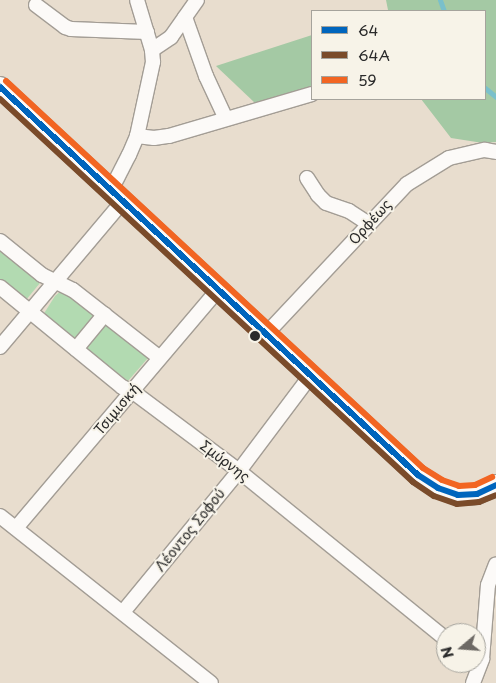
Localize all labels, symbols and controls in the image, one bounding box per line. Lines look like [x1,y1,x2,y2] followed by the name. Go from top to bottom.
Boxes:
[311,10,486,100] legend
[358,18,378,41] text: 64
[358,43,390,66] text: 64Α
[358,68,377,91] text: 59
[345,196,395,248] street label: Ορφέως
[250,331,260,341] unlabelled marker
[91,380,143,438] street label: Τσιμισκή
[197,437,253,485] street label: Σμύρνης
[151,485,229,575] street label: Λέοντος Σοφού
[436,623,486,673] north arrow
[436,644,459,661] text: N

